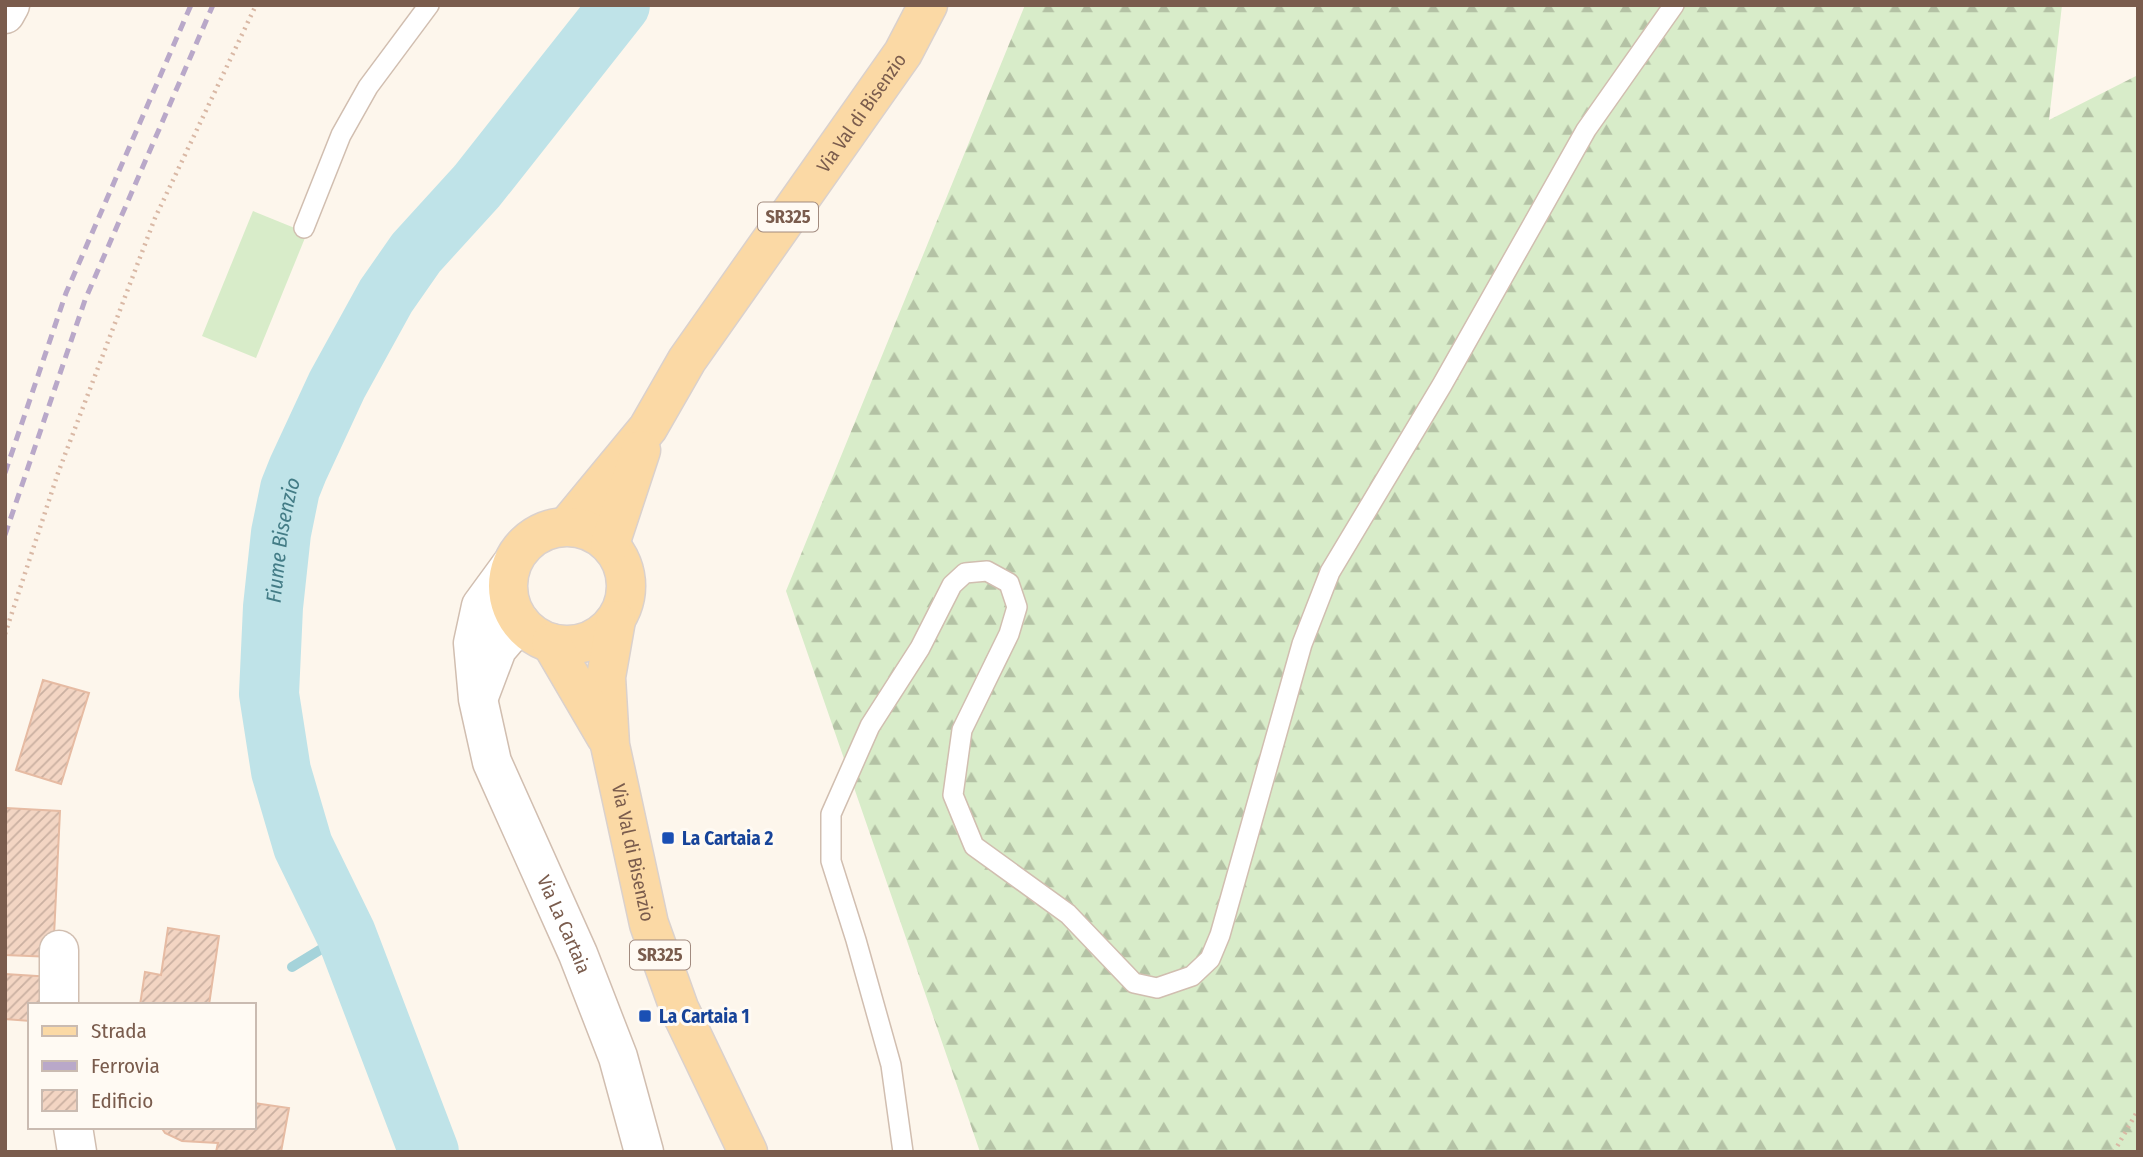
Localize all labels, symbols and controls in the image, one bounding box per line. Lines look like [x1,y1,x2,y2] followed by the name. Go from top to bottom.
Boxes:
[812,49,911,177] street label: Via Val di Bisenzio
[758,202,818,232] road number: SR325
[261,473,306,604] water label: Fiume Bisenzio
[607,782,659,924] street label: Via Val di Bisenzio
[682,827,774,850] place label: La Cartaia 2
[660,830,676,846] marker: La Cartaia 2
[532,872,595,977] street label: Via La Cartaia
[630,940,690,970] road number: SR325
[28,1003,256,1129] legend
[659,1005,750,1028] place label: La Cartaia 1
[637,1008,653,1024] marker: La Cartaia 1
[91,1018,147,1044] text: Strada
[91,1053,160,1079] text: Ferrovia
[91,1088,153,1114] text: Edificio

